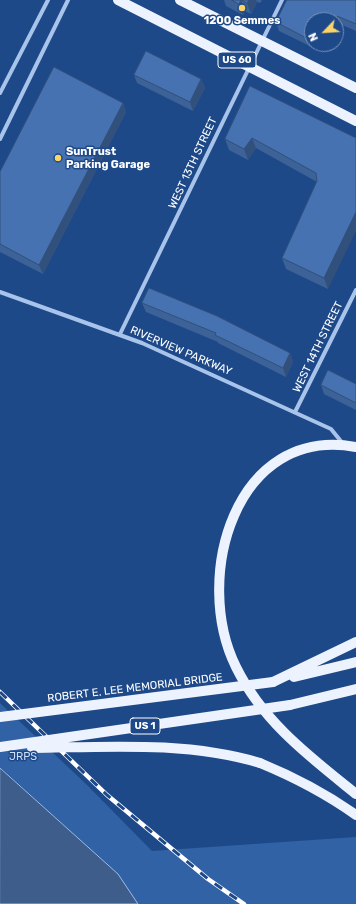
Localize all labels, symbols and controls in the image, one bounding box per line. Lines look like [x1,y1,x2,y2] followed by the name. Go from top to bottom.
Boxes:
[237,3,247,13] marker: 1200 Semmes
[304,12,344,52] north arrow
[204,14,280,28] place label: 1200 Semmes
[306,31,321,43] text: N
[218,52,256,68] road number: US 60
[166,115,220,211] street label: WEST 13TH STREET
[66,145,150,171] place label: SunTrust Parking Garage
[53,153,63,163] marker: SunTrust Parking Garage
[290,299,346,395] street label: WEST 14TH STREET
[128,324,234,378] street label: RIVERVIEW PARKWAY
[47,671,223,705] street label: ROBERT E. LEE MEMORIAL BRIDGE
[130,718,160,734] road number: US 1
[9,750,37,764] park label: JRPS

